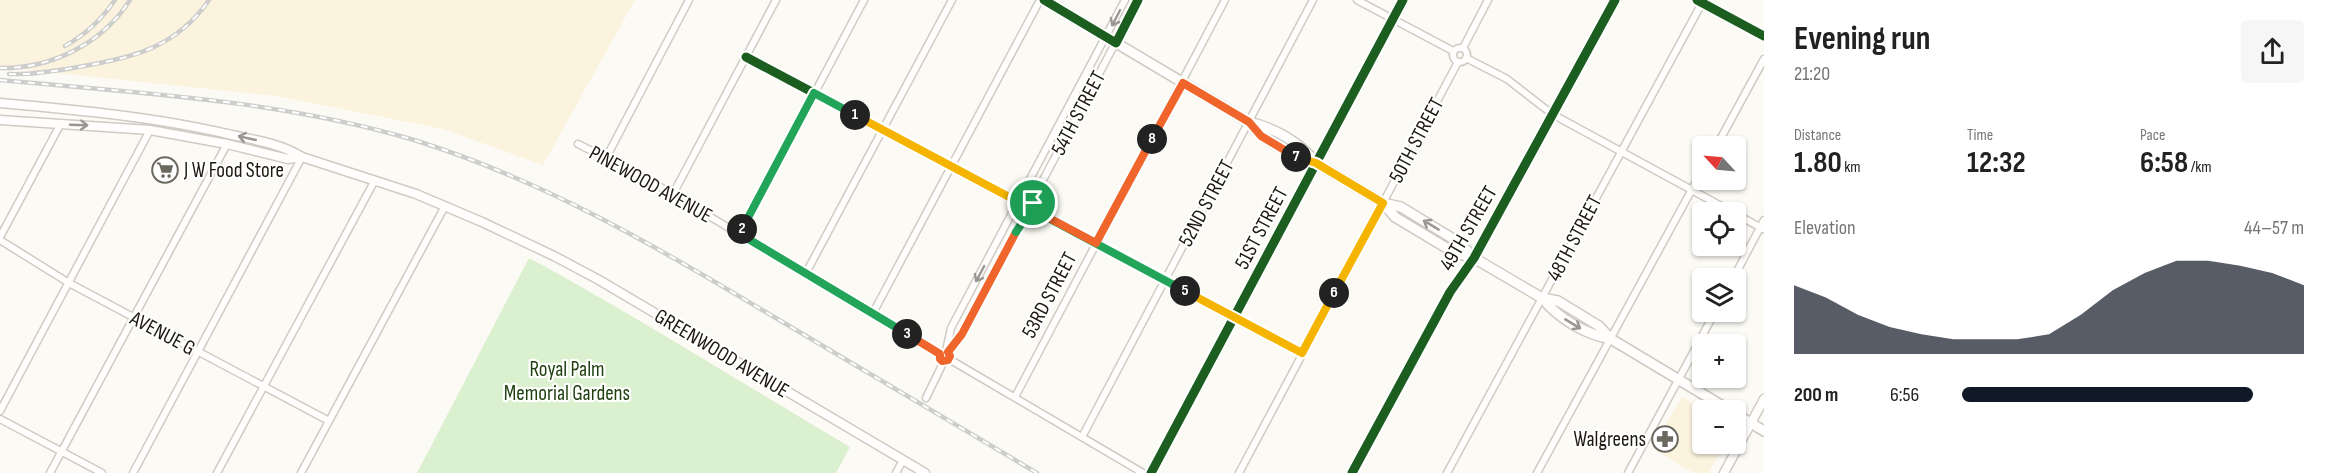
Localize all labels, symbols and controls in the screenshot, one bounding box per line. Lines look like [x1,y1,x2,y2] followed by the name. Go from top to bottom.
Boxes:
[1110,9,1121,27] one-way arrow
[1794,19,1930,59] text: Evening run
[2241,20,2304,83] button: share
[1794,62,1830,86] text: 21:20
[1046,66,1111,160] street label: 54TH STREET
[1384,93,1449,187] street label: 50TH STREET
[840,100,870,130] pin: 1
[852,105,858,124] text: 1
[69,120,89,131] one-way arrow
[1137,124,1167,154] pin: 8
[1794,126,1841,145] text: Distance
[1967,126,1993,145] text: Time
[2140,126,2165,145] text: Pace
[1148,129,1156,148] text: 8
[238,132,257,144] one-way arrow
[1692,136,1746,190] north arrow
[1692,136,1746,454] map controls
[585,140,717,228] street label: PINEWOOD AVENUE
[1281,142,1311,172] pin: 7
[1794,145,1842,181] text: 1.80
[1967,145,2026,181] text: 12:32
[2140,145,2188,181] text: 6:58
[1293,147,1299,166] text: 7
[150,155,180,185] supermarket icon: J W Food Store
[1173,155,1240,251] street label: 52ND STREET
[183,158,284,183] place label: J W Food Store
[1842,158,1861,177] text: km
[2188,158,2212,177] text: /km
[1007,177,1058,228] pin
[1434,181,1503,275] street label: 49TH STREET
[1229,182,1294,274] street label: 51ST STREET
[1016,186,1049,219] icon: arrive
[1541,191,1608,285] street label: 48TH STREET
[1692,202,1746,256] button: locate
[727,214,757,244] pin: 2
[1794,216,1856,240] text: Elevation
[2244,216,2304,240] text: 44–57 m
[738,219,746,238] text: 2
[1423,219,1440,231] one-way arrow
[1016,248,1083,342] street label: 53RD STREET
[974,265,986,282] one-way arrow
[1692,268,1746,322] button: layers
[1170,276,1200,306] pin: 5
[1319,278,1349,308] pin: 6
[1181,281,1189,300] text: 5
[1330,283,1338,302] text: 6
[650,303,793,403] street label: GREENWOOD AVENUE
[125,305,200,361] street label: AVENUE G
[1564,318,1581,330] one-way arrow
[892,319,922,349] pin: 3
[903,324,911,343] text: 3
[1692,334,1746,388] button: +
[504,357,630,406] park label: Royal Palm Memorial Gardens
[1794,383,1838,407] text: 200 m
[1890,383,1919,407] text: 6:56
[1692,400,1746,454] button: −
[1650,424,1680,454] pharmacy icon: Walgreens
[1573,427,1646,452] place label: Walgreens

